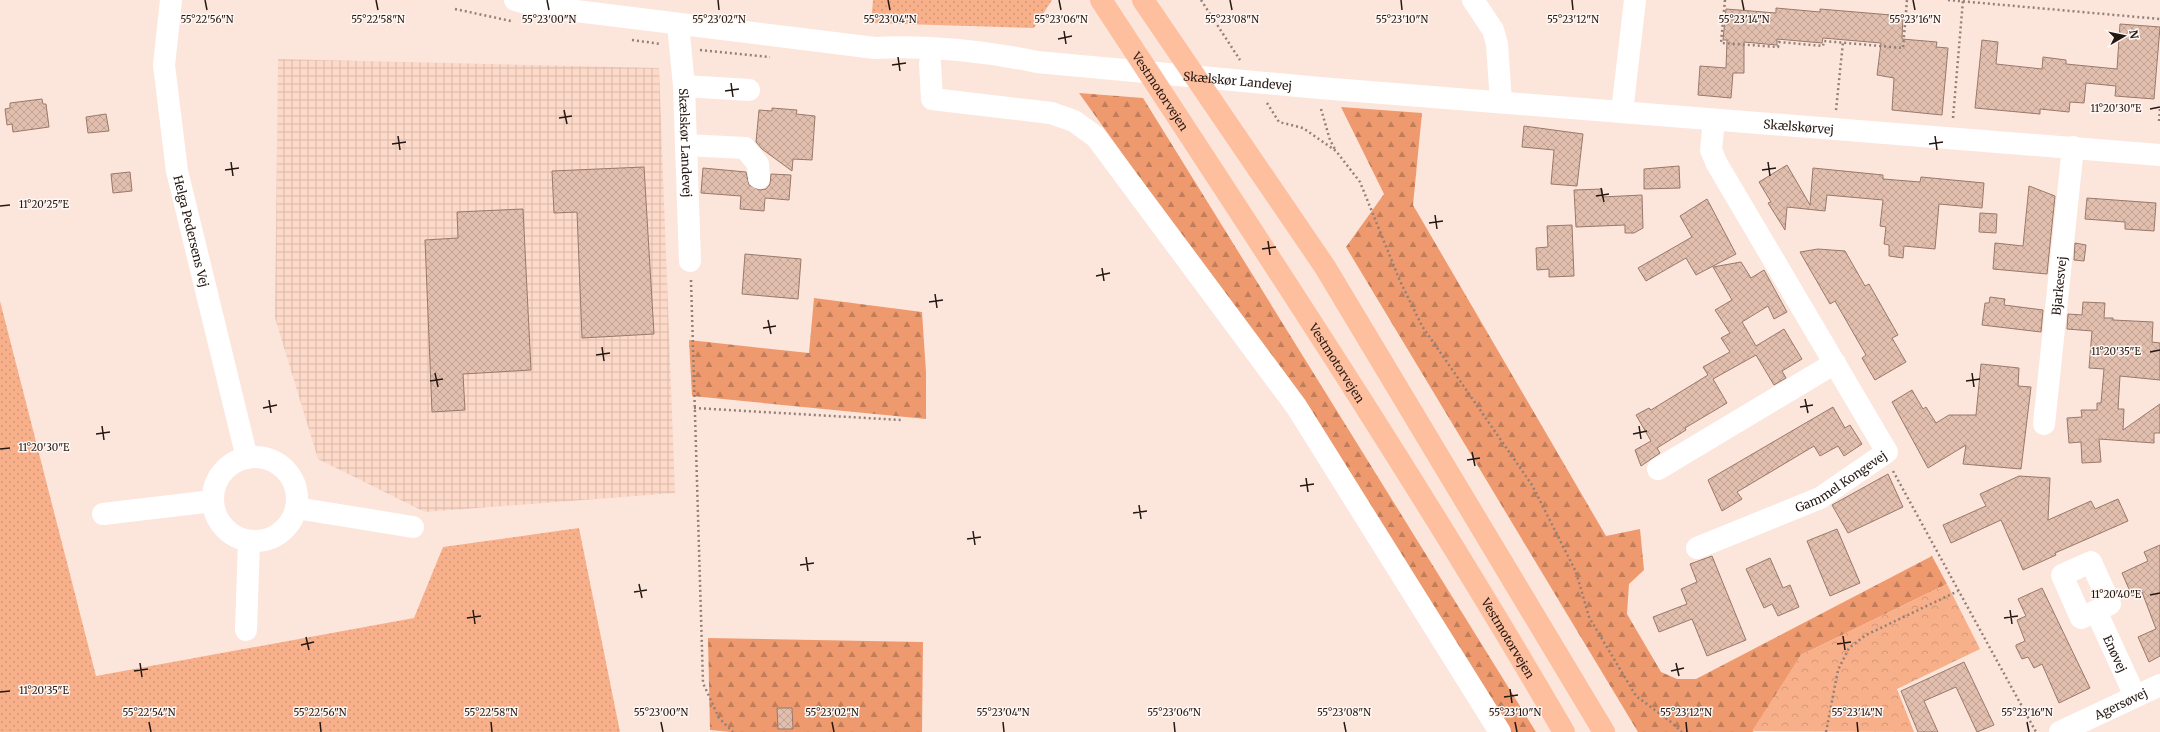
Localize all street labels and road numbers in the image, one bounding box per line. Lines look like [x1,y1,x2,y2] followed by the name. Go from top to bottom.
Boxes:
[1129,48,1192,133] street label: Vestmotorvejen
[1183,68,1293,93] street label: Skælskør Landevej
[677,88,695,198] street label: Skælskør Landevej
[1763,116,1835,136] street label: Skælskørvej
[171,173,213,289] street label: Helga Pedersens Vej
[2048,255,2069,316] street label: Bjarkesvej
[1306,319,1368,405] street label: Vestmotorvejen
[1793,447,1889,515] street label: Gammel Kongevej
[1478,594,1538,681] street label: Vestmotorvejen
[2101,633,2131,675] street label: Enøvej
[2091,685,2149,723] street label: Agersøvej

